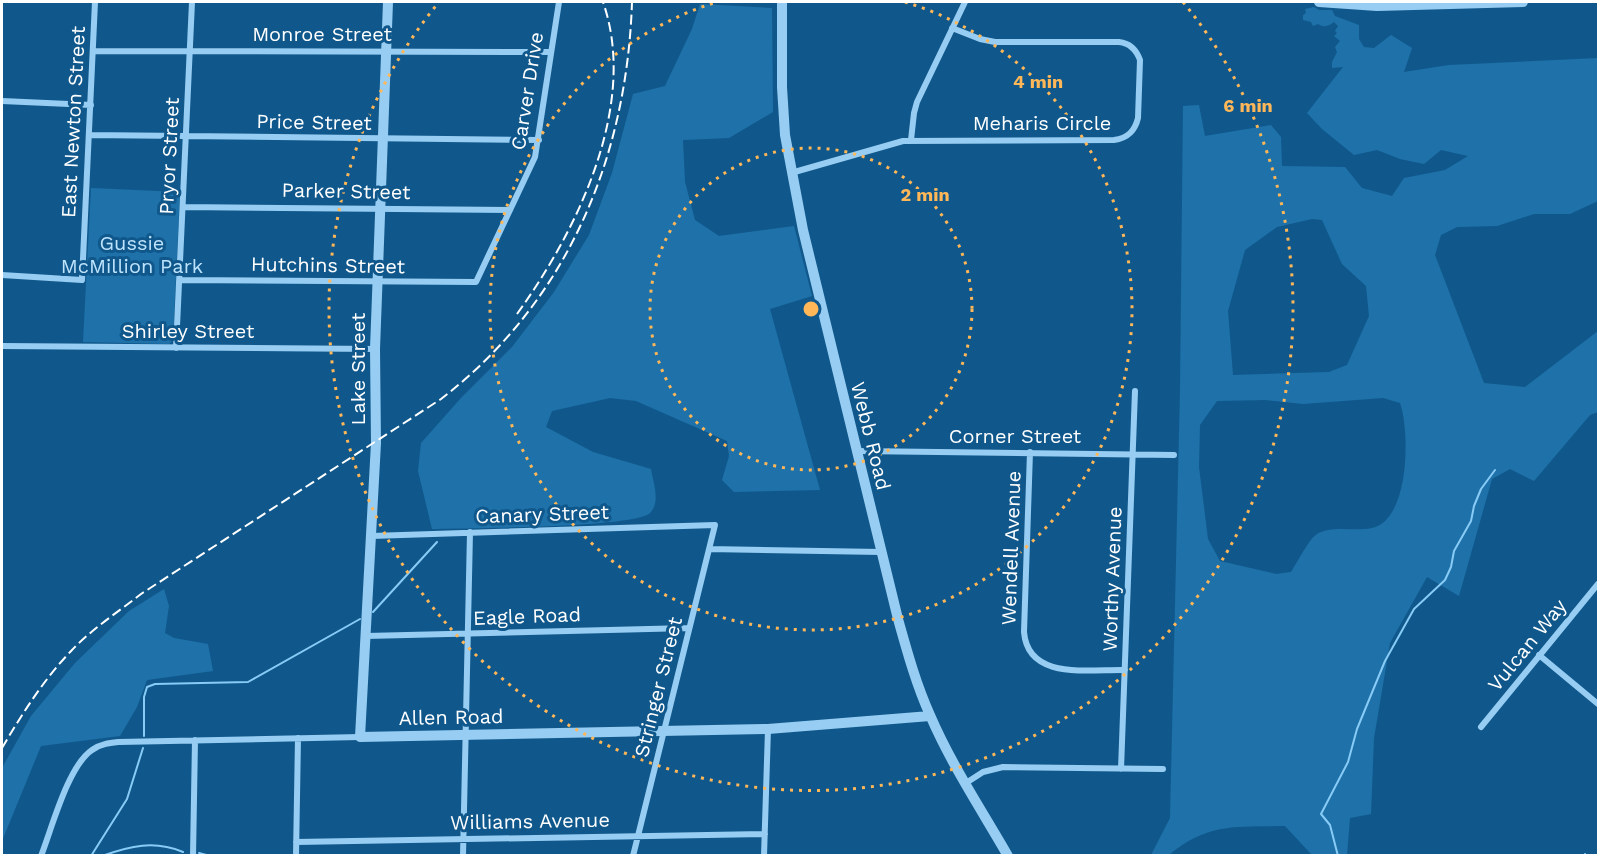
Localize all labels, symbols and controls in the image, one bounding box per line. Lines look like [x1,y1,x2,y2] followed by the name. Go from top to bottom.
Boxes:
[252,22,392,46] street label: Monroe Street
[56,25,90,219] street label: East Newton Street
[506,30,548,152] street label: Carver Drive
[1013,71,1063,92] text: 4 min
[1223,95,1273,116] text: 6 min
[154,96,184,215] street label: Pryor Street
[256,109,373,135] street label: Price Street
[973,111,1111,135] street label: Meharis Circle
[281,178,411,204] street label: Parker Street
[900,184,950,205] text: 2 min
[61,231,203,278] park label: Gussie McMillion Park
[251,252,406,278] street label: Hutchins Street
[801,299,821,319] centre of rings
[346,312,370,425] street label: Lake Street
[122,319,255,343] street label: Shirley Street
[846,379,896,493] street label: Webb Road
[949,424,1082,448] street label: Corner Street
[996,470,1026,626] street label: Wendell Avenue
[475,500,610,528] street label: Canary Street
[1097,506,1127,652] street label: Worthy Avenue
[1483,594,1572,696] street label: Vulcan Way
[473,602,581,630] street label: Eagle Road
[629,614,687,760] street label: Stringer Street
[398,704,504,730] street label: Allen Road
[450,808,610,834] street label: Williams Avenue

